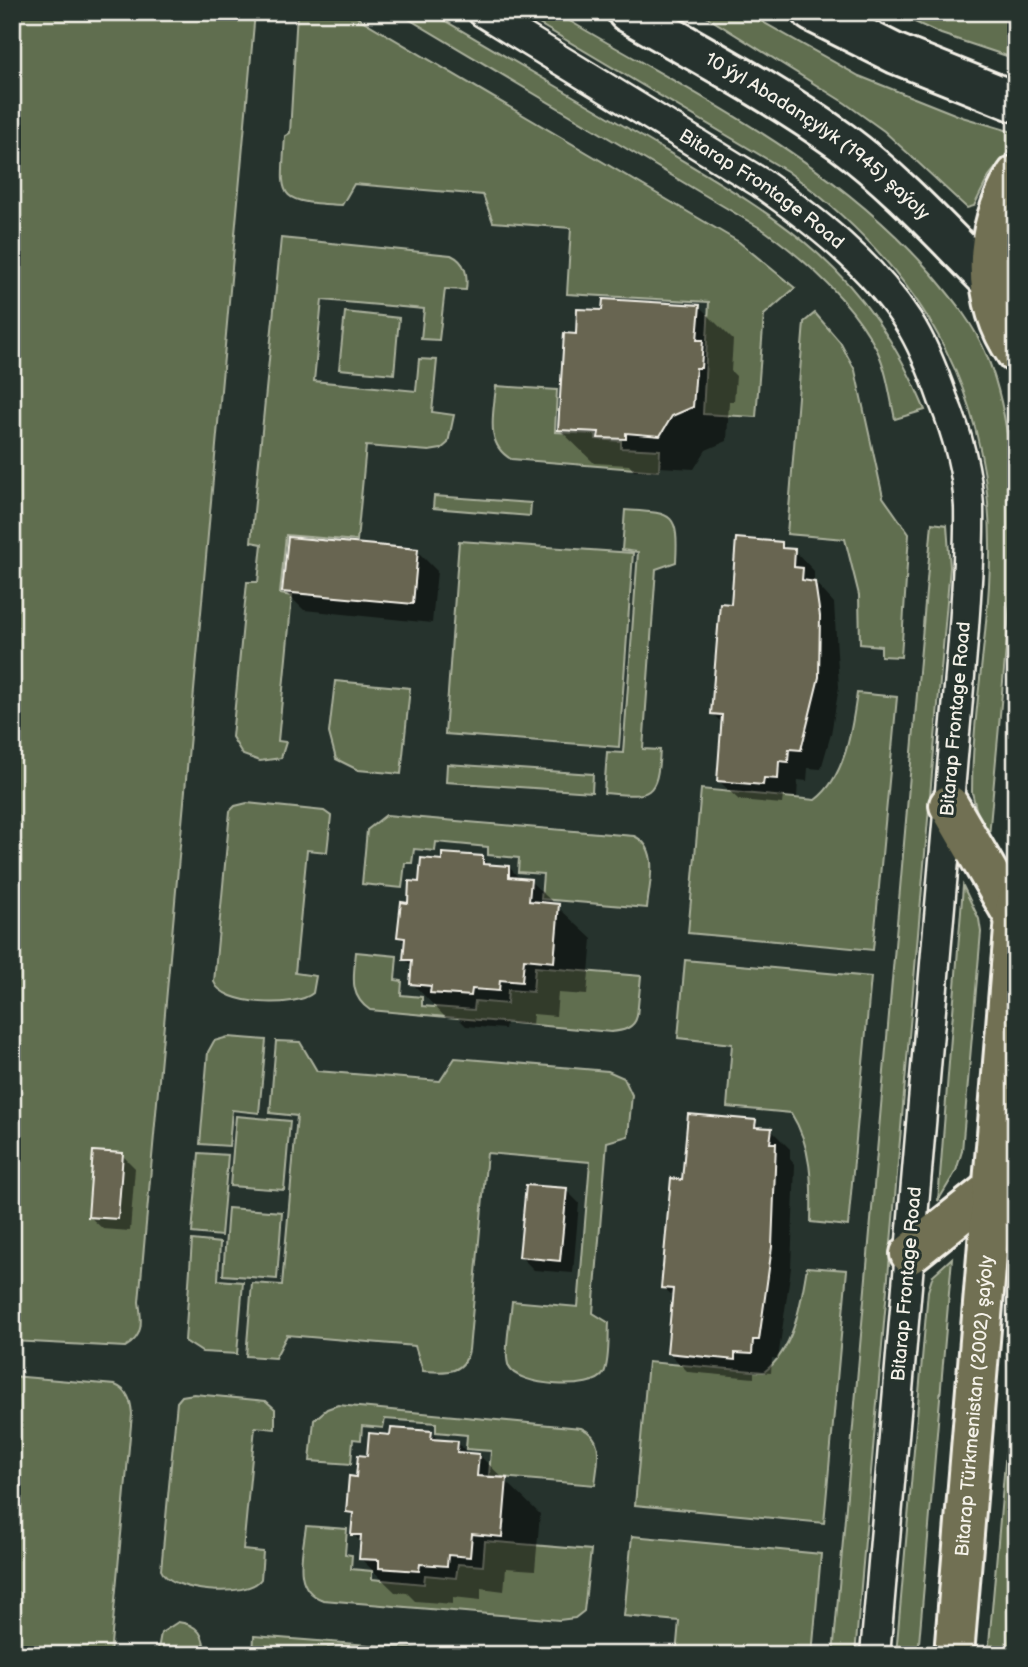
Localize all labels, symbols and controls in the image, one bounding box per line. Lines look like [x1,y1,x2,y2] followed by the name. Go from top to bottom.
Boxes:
[701,47,935,225] street label: 10 ýyl Abadançylyk (1945) şaýoly
[675,124,849,254] street label: Bitarap Frontage Road
[936,621,976,817] street label: Bitarap Frontage Road
[887,1186,927,1382] street label: Bitarap Frontage Road
[951,1254,999,1558] street label: Bitarap Türkmenistan (2002) şaýoly

